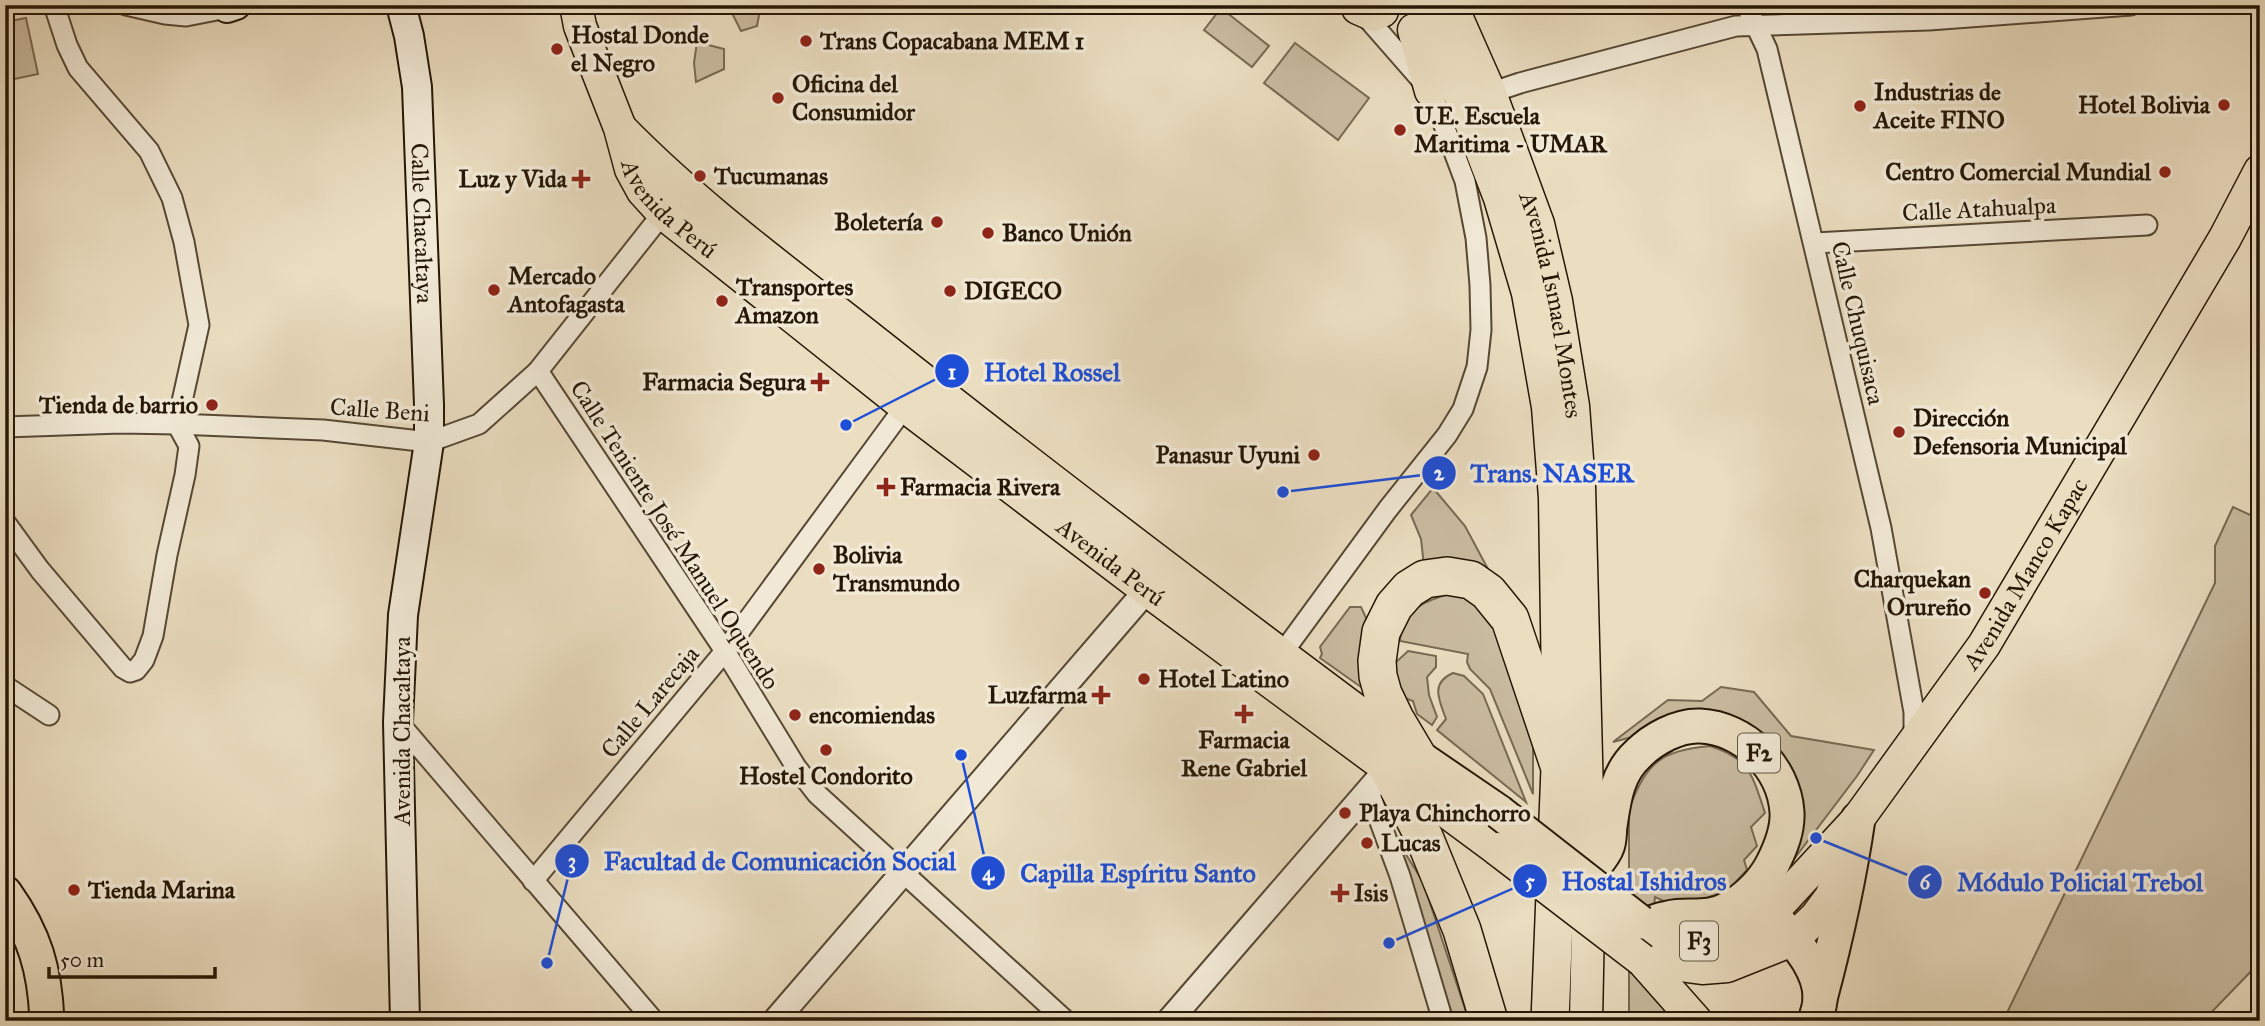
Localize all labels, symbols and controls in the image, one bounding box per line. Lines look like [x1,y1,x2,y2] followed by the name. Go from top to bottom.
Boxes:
[571,20,709,78] place label: Hostal Donde el Negro
[819,26,1085,56] place label: Trans Copacabana MEM 1
[798,33,814,49] marker: Trans Copacabana MEM 1
[549,41,565,57] marker: Hostal Donde el Negro
[792,69,916,127] place label: Oficina del Consumidor
[1872,77,2005,135] place label: Industrias de Aceite FINO
[770,90,786,106] marker: Oficina del Consumidor
[2078,90,2211,120] place label: Hotel Bolivia
[2216,97,2232,113] marker: Hotel Bolivia
[1852,98,1868,114] marker: Industrias de Aceite FINO
[1414,101,1608,159] place label: U.E. Escuela Maritima - UMAR
[1392,122,1408,138] marker: U.E. Escuela Maritima - UMAR
[404,142,440,305] street label: Calle Chacaltaya
[614,156,723,265] street label: Avenida Perú
[1885,157,2152,187] place label: Centro Comercial Mundial
[713,161,828,191] place label: Tucumanas
[458,164,568,194] place label: Luz y Vida
[2157,164,2173,180] marker: Centro Comercial Mundial
[692,168,708,184] marker: Tucumanas
[573,171,589,187] marker: Luz y Vida
[1512,187,1589,419] street label: Avenida Ismael Montes
[1901,190,2057,228] street label: Calle Atahualpa
[834,207,924,237] place label: Boletería
[929,214,945,230] marker: Boletería
[1002,218,1132,248] place label: Banco Unión
[980,225,996,241] marker: Banco Unión
[1825,238,1892,409] street label: Calle Chuquisaca
[506,261,626,319] place label: Mercado Antofagasta
[734,272,853,330] place label: Transportes Amazon
[964,276,1062,306] place label: DIGECO
[486,282,502,298] marker: Mercado Antofagasta
[942,283,958,299] marker: DIGECO
[714,293,730,309] marker: Transportes Amazon
[935,348,1134,395] callout: Hotel Rossel
[984,356,1121,388] text: Hotel Rossel
[948,359,956,385] text: 1
[642,367,807,397] place label: Farmacia Segura
[812,374,828,390] marker: Farmacia Segura
[564,375,786,695] street label: Calle Teniente José Manuel Oquendo
[38,390,198,420] place label: Tienda de barrio
[329,392,431,428] street label: Calle Beni
[204,397,220,413] marker: Tienda de barrio
[1913,403,2127,461] place label: Dirección Defensoria Municipal
[1891,424,1907,440] marker: Dirección Defensoria Municipal
[1155,440,1300,470] place label: Panasur Uyuni
[1306,447,1322,463] marker: Panasur Uyuni
[1422,449,1648,496] callout: Trans. NASER
[1469,457,1636,489] text: Trans. NASER
[1434,460,1445,486] text: 2
[900,472,1061,502] place label: Farmacia Rivera
[1955,473,2094,676] street label: Avenida Manco Kapac
[878,479,894,495] marker: Farmacia Rivera
[1050,511,1171,613] street label: Avenida Perú
[832,540,960,598] place label: Bolivia Transmundo
[811,561,827,577] marker: Bolivia Transmundo
[1854,564,1971,622] place label: Charquekan Orureño
[1977,585,1993,601] marker: Charquekan Orureño
[387,635,417,827] street label: Avenida Chacaltaya
[594,639,706,764] street label: Calle Larecaja
[1158,664,1289,694] place label: Hotel Latino
[1136,671,1152,687] marker: Hotel Latino
[988,680,1088,710] place label: Luzfarma
[1093,687,1109,703] marker: Luzfarma
[809,700,935,730] place label: encomiendas
[1236,706,1252,722] marker: Farmacia Rene Gabriel
[787,707,803,723] marker: encomiendas
[1181,725,1308,783] place label: Farmacia Rene Gabriel
[1738,734,1780,772] road number: F2
[818,742,834,758] marker: Hostel Condorito
[739,761,913,791] place label: Hostel Condorito
[1359,798,1531,828] place label: Playa Chinchorro
[1337,805,1353,821] marker: Playa Chinchorro
[1381,828,1441,858] place label: Lucas
[1359,835,1375,851] marker: Lucas
[555,837,970,884] callout: Facultad de Comunicación Social
[604,845,957,877] text: Facultad de Comunicación Social
[568,848,576,874] text: 3
[971,849,1269,896] callout: Capilla Espíritu Santo
[1020,857,1256,889] text: Capilla Espíritu Santo
[1513,857,1741,904] callout: Hostal Ishidros
[1908,858,2217,905] callout: Módulo Policial Trebol
[982,860,995,886] text: 4
[1561,865,1727,897] text: Hostal Ishidros
[1957,866,2204,898] text: Módulo Policial Trebol
[1525,868,1535,894] text: 5
[1920,869,1932,895] text: 6
[87,875,236,905] place label: Tienda Marina
[1354,878,1388,908] place label: Isis
[66,882,82,898] marker: Tienda Marina
[1332,885,1348,901] marker: Isis
[1680,922,1718,960] road number: F3
[49,935,215,979] scale bar
[60,947,105,973] text: 50 m

